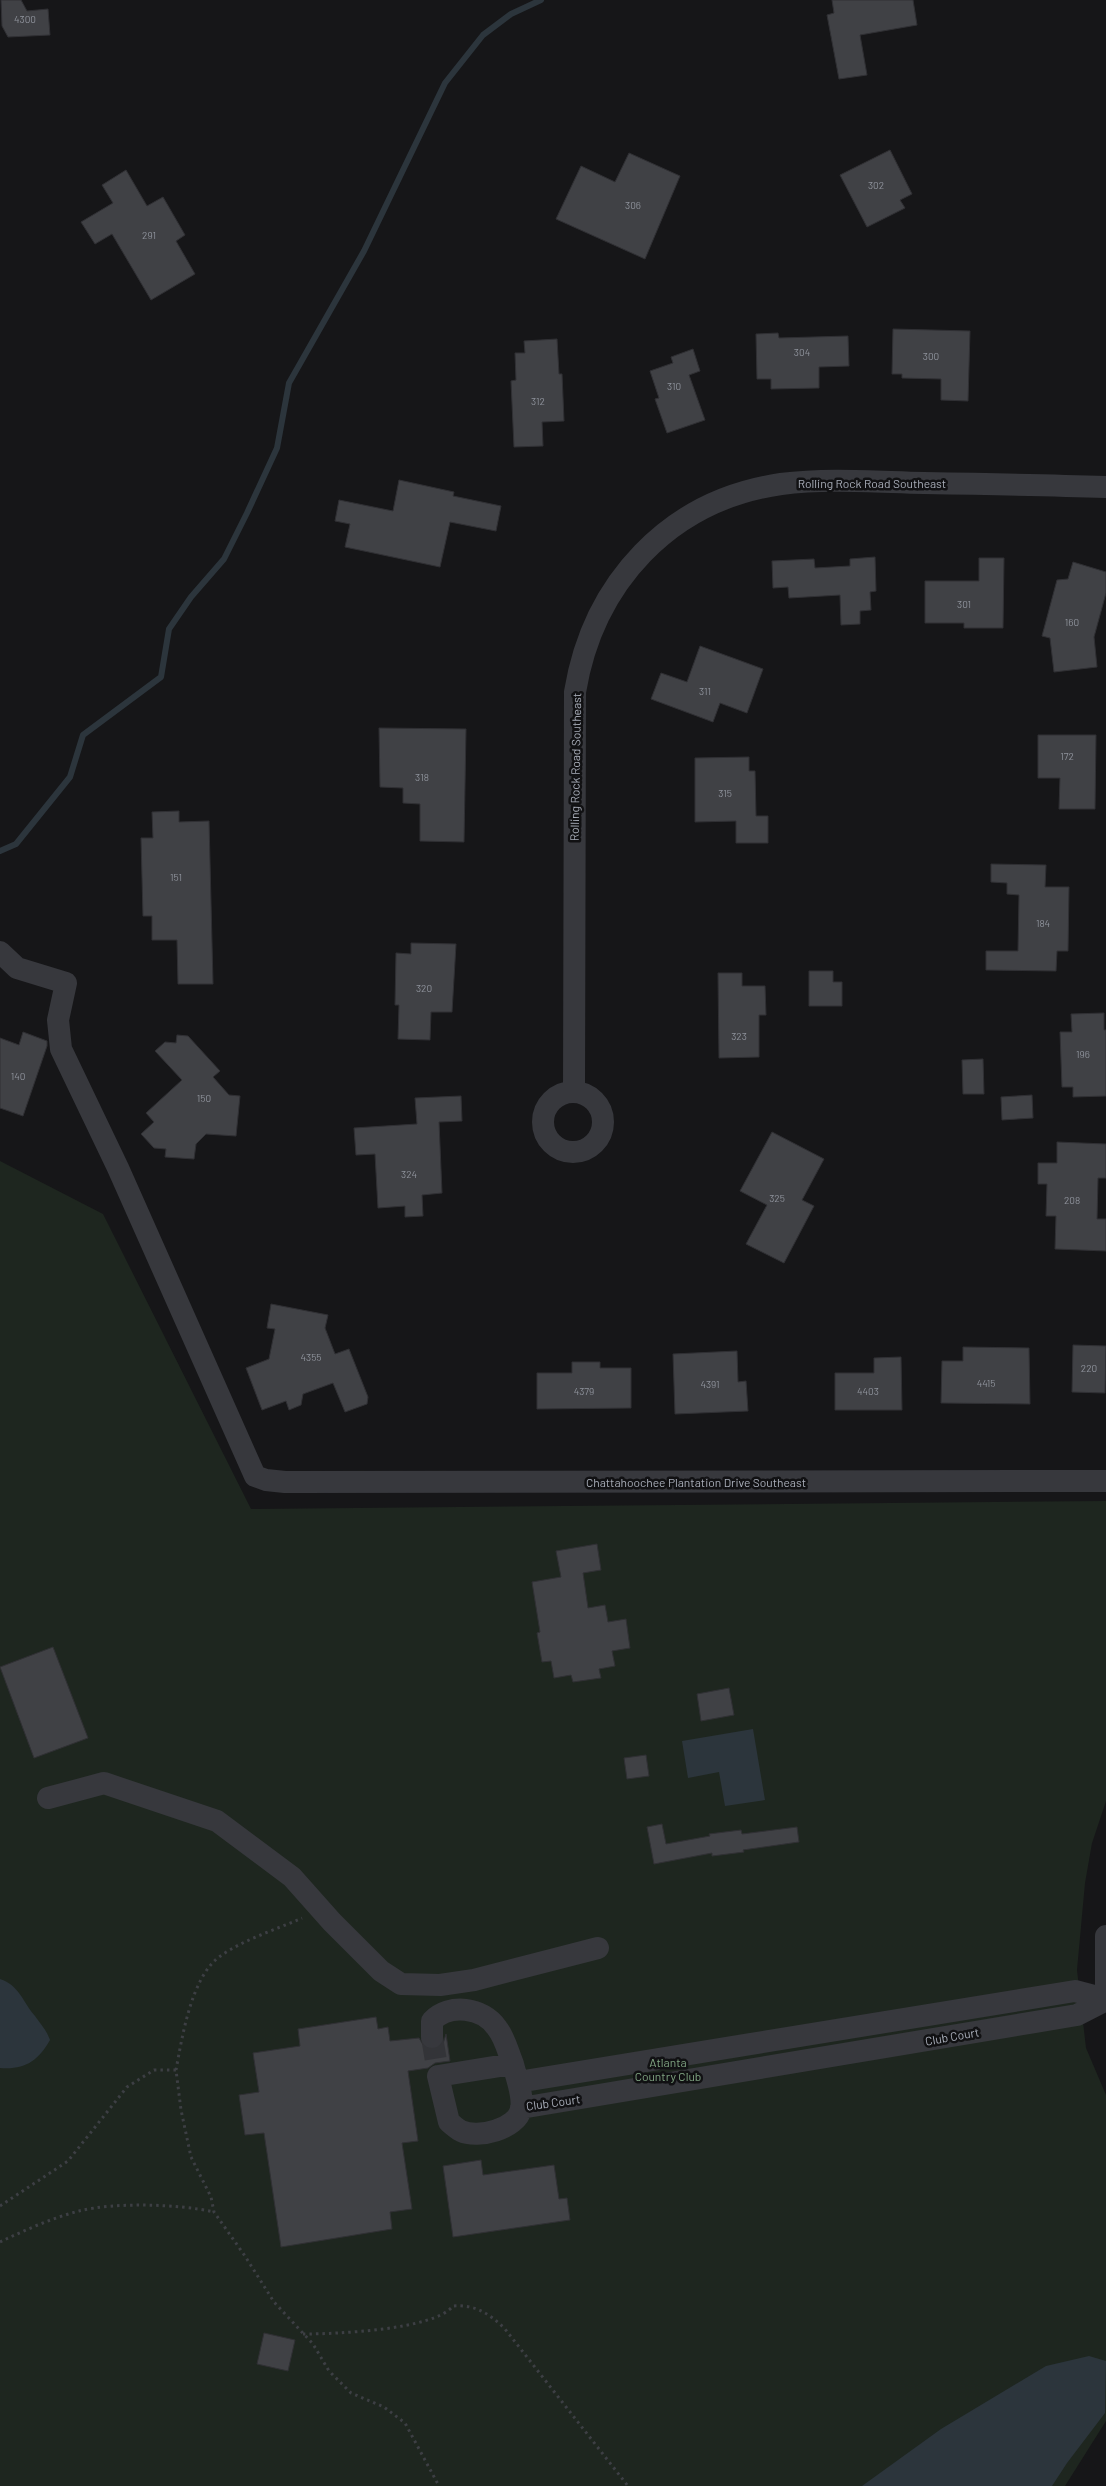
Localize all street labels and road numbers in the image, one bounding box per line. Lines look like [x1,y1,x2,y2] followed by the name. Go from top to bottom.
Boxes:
[798,476,946,490] street label: Rolling Rock Road Southeast
[567,693,583,841] street label: Rolling Rock Road Southeast
[586,1475,806,1489] street label: Chattahoochee Plantation Drive Southeast
[924,2024,980,2048] street label: Club Court
[525,2091,581,2113] street label: Club Court

